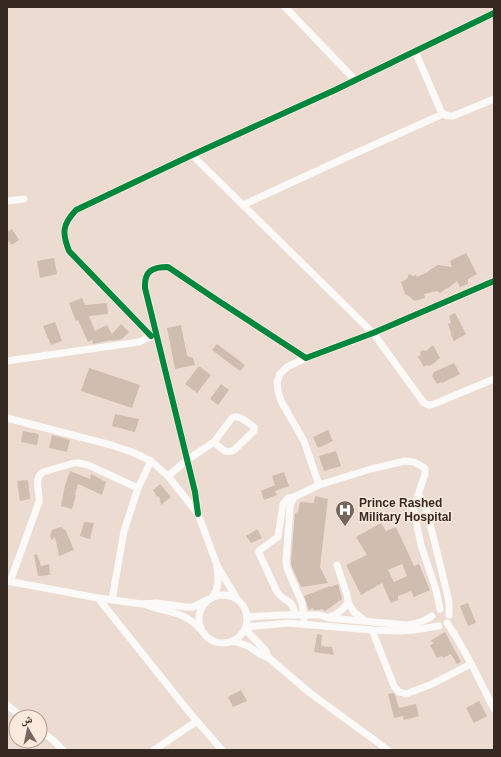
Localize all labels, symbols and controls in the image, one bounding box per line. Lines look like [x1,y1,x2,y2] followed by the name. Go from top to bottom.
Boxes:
[359,496,452,524] place label: Prince Rashed Military Hospital
[334,499,356,527] hospital icon: Prince Rashed Military Hospital
[8,709,48,749] north arrow
[20,712,34,728] text: ش

